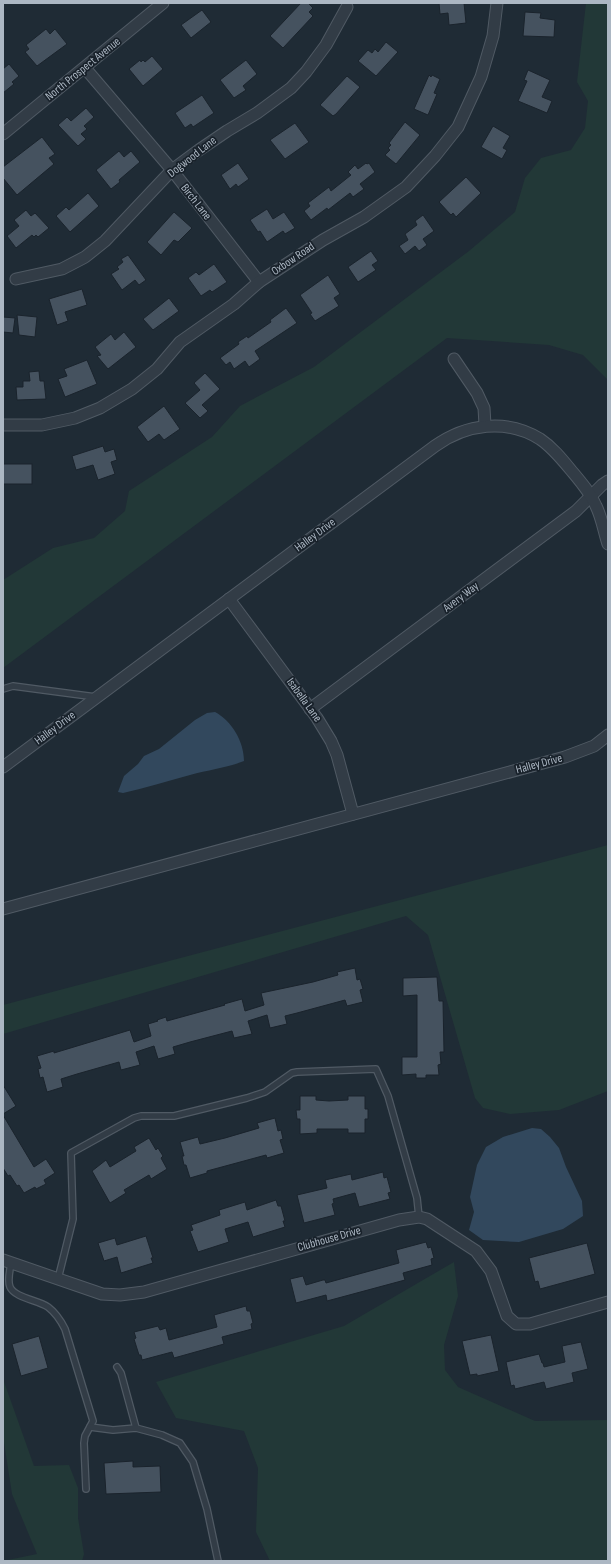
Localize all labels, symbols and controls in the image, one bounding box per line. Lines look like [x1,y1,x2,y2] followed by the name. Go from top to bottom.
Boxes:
[42,34,124,104] street label: North Prospect Avenue
[164,133,220,181] street label: Dogwood Lane
[177,181,215,223] street label: Birch Lane
[269,239,317,279] street label: Oxbow Road
[292,515,339,555] street label: Halley Drive
[439,578,482,616] street label: Avery Way
[283,675,325,725] street label: Isabella Lane
[32,708,79,748] street label: Halley Drive
[514,751,564,777] street label: Halley Drive
[296,1223,363,1255] street label: Clubhouse Drive

